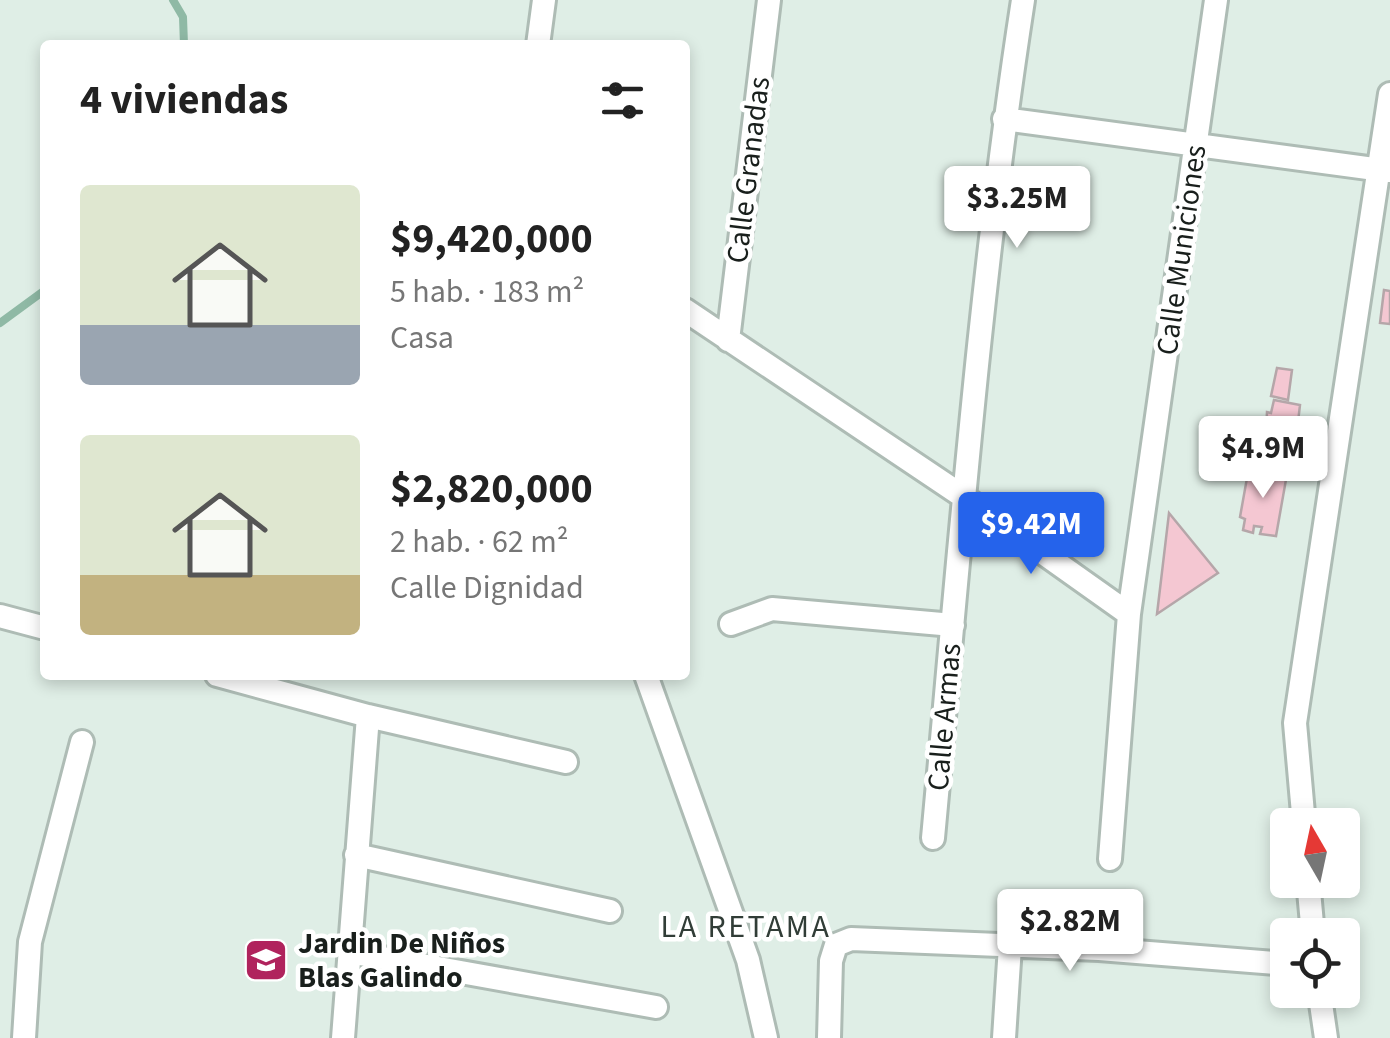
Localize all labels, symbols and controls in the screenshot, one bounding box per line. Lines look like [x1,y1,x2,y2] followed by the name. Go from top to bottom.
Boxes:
[80,70,288,130] text: 4 viviendas
[595,73,650,128] icon: filters
[716,74,781,266] street label: Calle Granadas
[1145,142,1218,358] street label: Calle Municiones
[936,166,1098,251] pin: $3.25M
[966,175,1068,221] text: $3.25M
[390,209,593,269] text: $9,420,000
[160,225,280,345] icon: home
[390,269,584,315] text: 5 hab. · 183 m²
[390,315,454,361] text: Casa
[1193,416,1333,501] pin: $4.9M
[1221,425,1305,471] text: $4.9M
[390,459,593,519] text: $2,820,000
[160,475,280,595] icon: home
[950,492,1112,577] pin: $9.42M
[980,501,1082,547] text: $9.42M
[390,519,568,565] text: 2 hab. · 62 m²
[390,565,584,611] text: Calle Dignidad
[917,642,972,792] street label: Calle Armas
[1270,808,1360,898] north arrow
[1270,808,1360,1008] map controls
[989,889,1151,974] pin: $2.82M
[1019,898,1121,944] text: $2.82M
[661,904,831,950] district label: LA RETAMA
[1270,918,1360,1008] button: locate
[298,922,505,999] place label: Jardin De Niños Blas Galindo
[243,937,289,983] school or university icon: Jardin De Niños Blas Galindo

